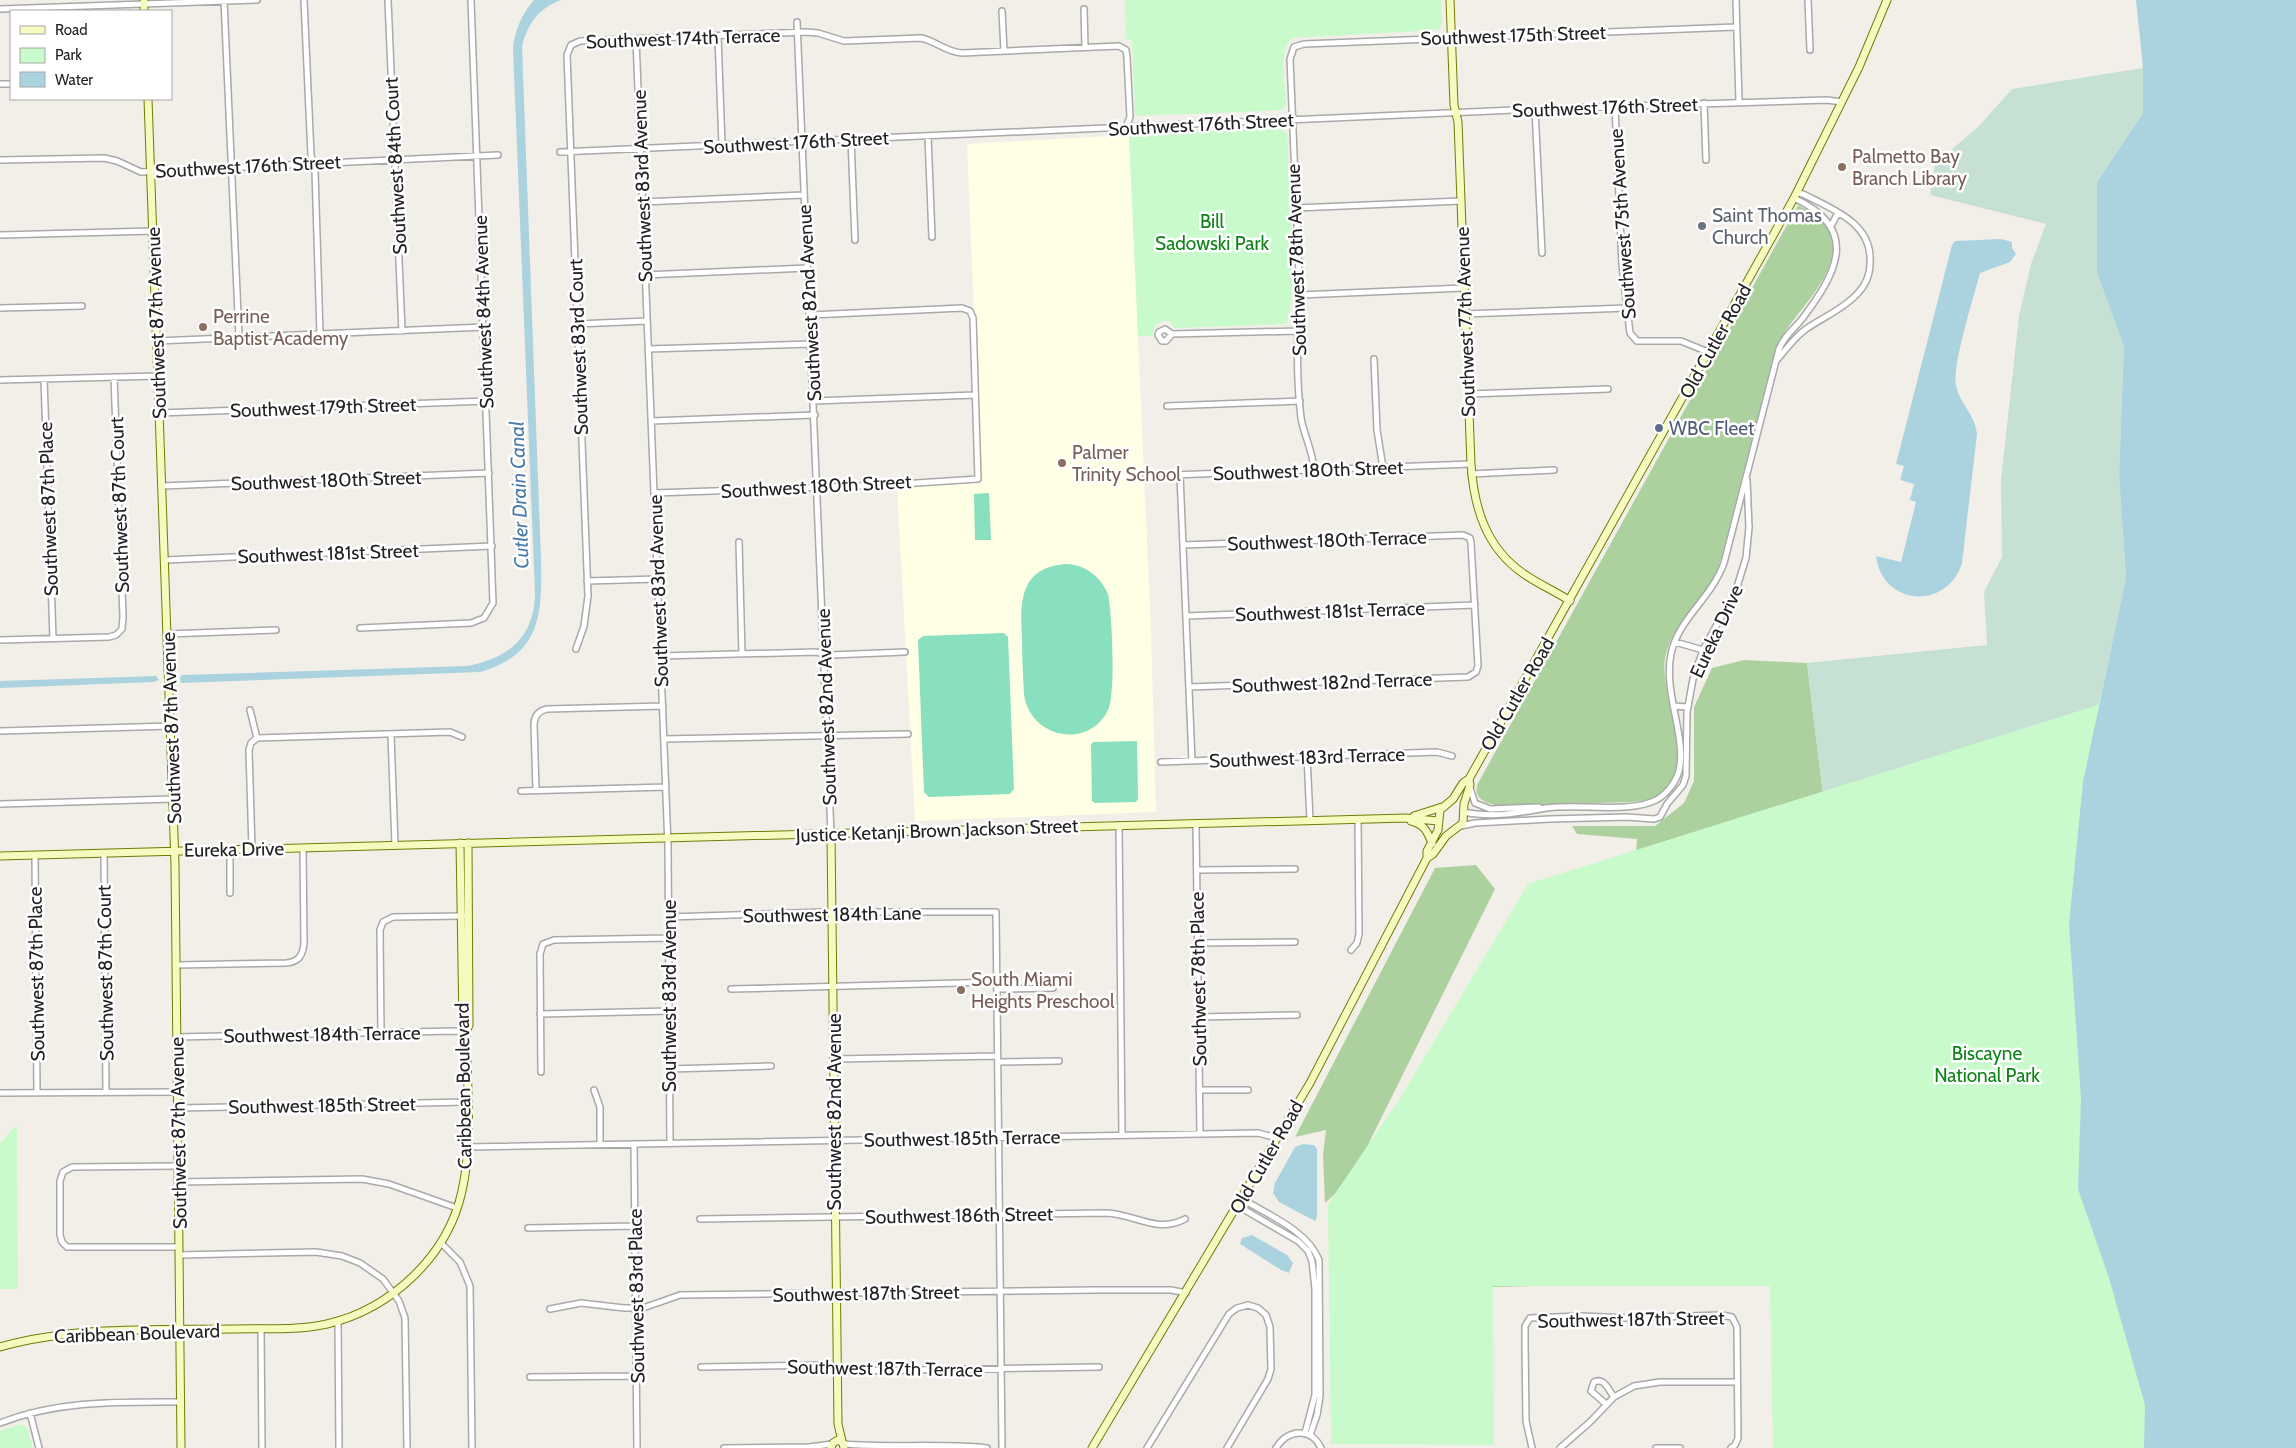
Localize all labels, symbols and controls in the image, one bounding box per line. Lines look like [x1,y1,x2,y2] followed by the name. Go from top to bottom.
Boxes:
[10,10,172,100] legend
[55,21,88,39] text: Road
[1420,21,1607,50] street label: Southwest 175th Street
[585,24,781,53] street label: Southwest 174th Terrace
[55,46,82,64] text: Park
[55,71,93,89] text: Water
[379,76,412,255] street label: Southwest 84th Court
[628,89,657,283] street label: Southwest 83rd Avenue
[1512,93,1699,122] street label: Southwest 176th Street
[1108,108,1295,141] street label: Southwest 176th Street
[703,126,890,159] street label: Southwest 176th Street
[1604,128,1641,320] street label: Southwest 75th Avenue
[1852,145,1967,190] place label: Palmetto Bay Branch Library
[155,150,342,183] street label: Southwest 176th Street
[1836,161,1848,173] marker: Palmetto Bay Branch Library
[1282,163,1311,356] street label: Southwest 78th Avenue
[793,204,826,402] street label: Southwest 82nd Avenue
[1712,204,1822,249] place label: Saint Thomas Church
[1155,210,1269,255] park label: Bill Sadowski Park
[469,215,498,409] street label: Southwest 84th Avenue
[1696,220,1708,232] marker: Saint Thomas Church
[142,226,171,419] street label: Southwest 87th Avenue
[1451,226,1480,417] street label: Southwest 77th Avenue
[564,258,593,436] street label: Southwest 83rd Court
[1675,280,1756,402] street label: Old Cutler Road
[213,305,349,350] place label: Perrine Baptist Academy
[197,321,209,333] marker: Perrine Baptist Academy
[229,393,417,422] street label: Southwest 179th Street
[105,416,134,593] street label: Southwest 87th Court
[1669,417,1755,440] place label: WBC Fleet
[504,420,534,569] water label: Cutler Drain Canal
[34,421,63,597] street label: Southwest 87th Place
[1653,422,1665,434] marker: WBC Fleet
[1072,441,1181,486] place label: Palmer Trinity School
[1212,456,1404,485] street label: Southwest 180th Street
[1056,457,1068,469] marker: Palmer Trinity School
[230,466,422,495] street label: Southwest 180th Street
[720,470,912,503] street label: Southwest 180th Street
[644,494,673,688] street label: Southwest 83rd Avenue
[1227,526,1427,555] street label: Southwest 180th Terrace
[237,539,420,568] street label: Southwest 181st Street
[1685,581,1748,681] street label: Eureka Drive
[1235,597,1426,626] street label: Southwest 181st Terrace
[812,608,841,806] street label: Southwest 82nd Avenue
[157,631,186,824] street label: Southwest 87th Avenue
[1476,633,1559,755] street label: Old Cutler Road
[1231,667,1433,697] street label: Southwest 182nd Terrace
[1209,743,1406,772] street label: Southwest 183rd Terrace
[794,814,1079,847] street label: Justice Ketanji Brown Jackson Street
[184,837,284,862] street label: Eureka Drive
[92,884,119,1061] street label: Southwest 87th Court
[23,886,50,1062] street label: Southwest 87th Place
[1185,891,1212,1067] street label: Southwest 78th Place
[658,899,681,1092] street label: Southwest 83rd Avenue
[742,901,922,928] street label: Southwest 184th Lane
[971,968,1115,1013] place label: South Miami Heights Preschool
[955,984,967,996] marker: South Miami Heights Preschool
[451,1003,476,1169] street label: Caribbean Boulevard
[823,1013,846,1211] street label: Southwest 82nd Avenue
[223,1021,421,1048] street label: Southwest 184th Terrace
[165,1036,192,1229] street label: Southwest 87th Avenue
[1934,1042,2040,1087] park label: Biscayne National Park
[228,1092,417,1119] street label: Southwest 185th Street
[1225,1096,1308,1218] street label: Old Cutler Road
[864,1125,1061,1152] street label: Southwest 185th Terrace
[865,1202,1054,1229] street label: Southwest 186th Street
[623,1208,650,1384] street label: Southwest 83rd Place
[772,1280,960,1307] street label: Southwest 187th Street
[1537,1306,1725,1333] street label: Southwest 187th Street
[54,1319,220,1348] street label: Caribbean Boulevard
[787,1355,983,1382] street label: Southwest 187th Terrace

